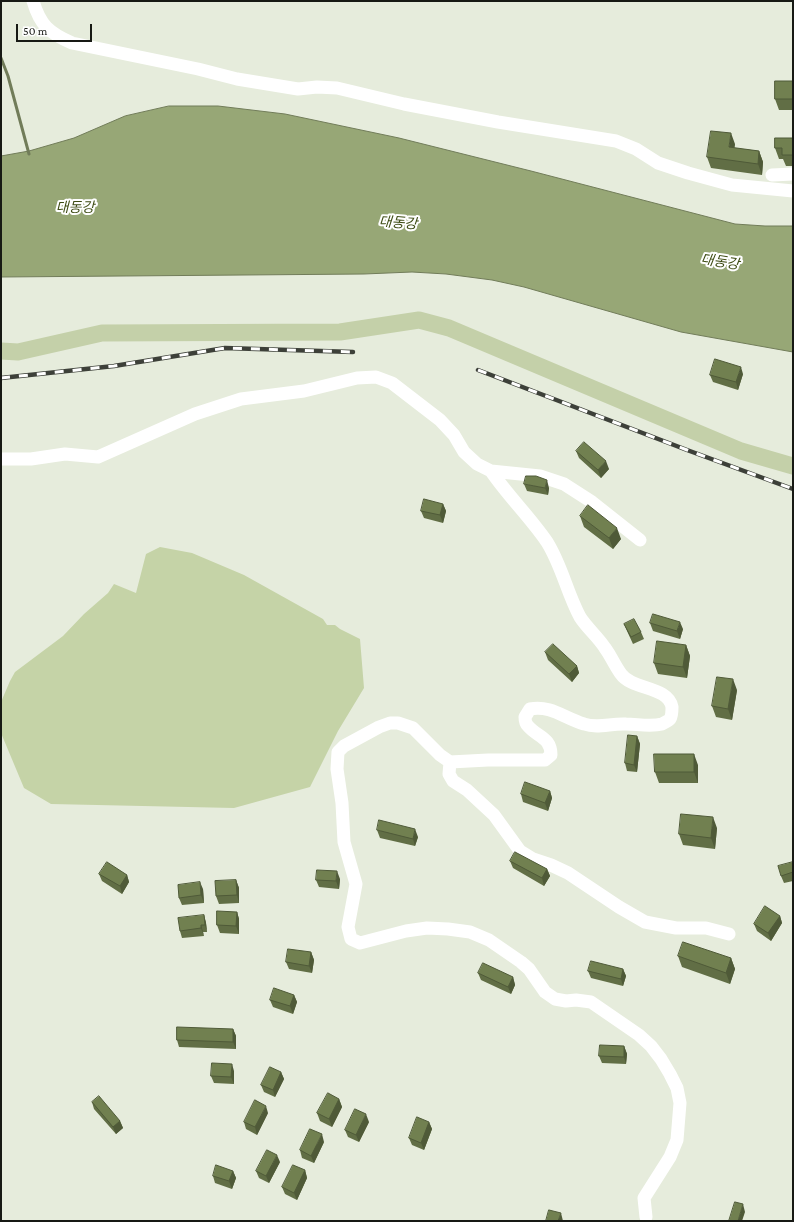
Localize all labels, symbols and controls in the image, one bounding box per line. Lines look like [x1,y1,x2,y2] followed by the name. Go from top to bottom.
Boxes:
[18,16,94,42] scale bar
[23,24,47,38] text: 50 m
[56,200,94,216] water label: 대동강
[378,213,418,233] water label: 대동강
[700,251,740,273] water label: 대동강

